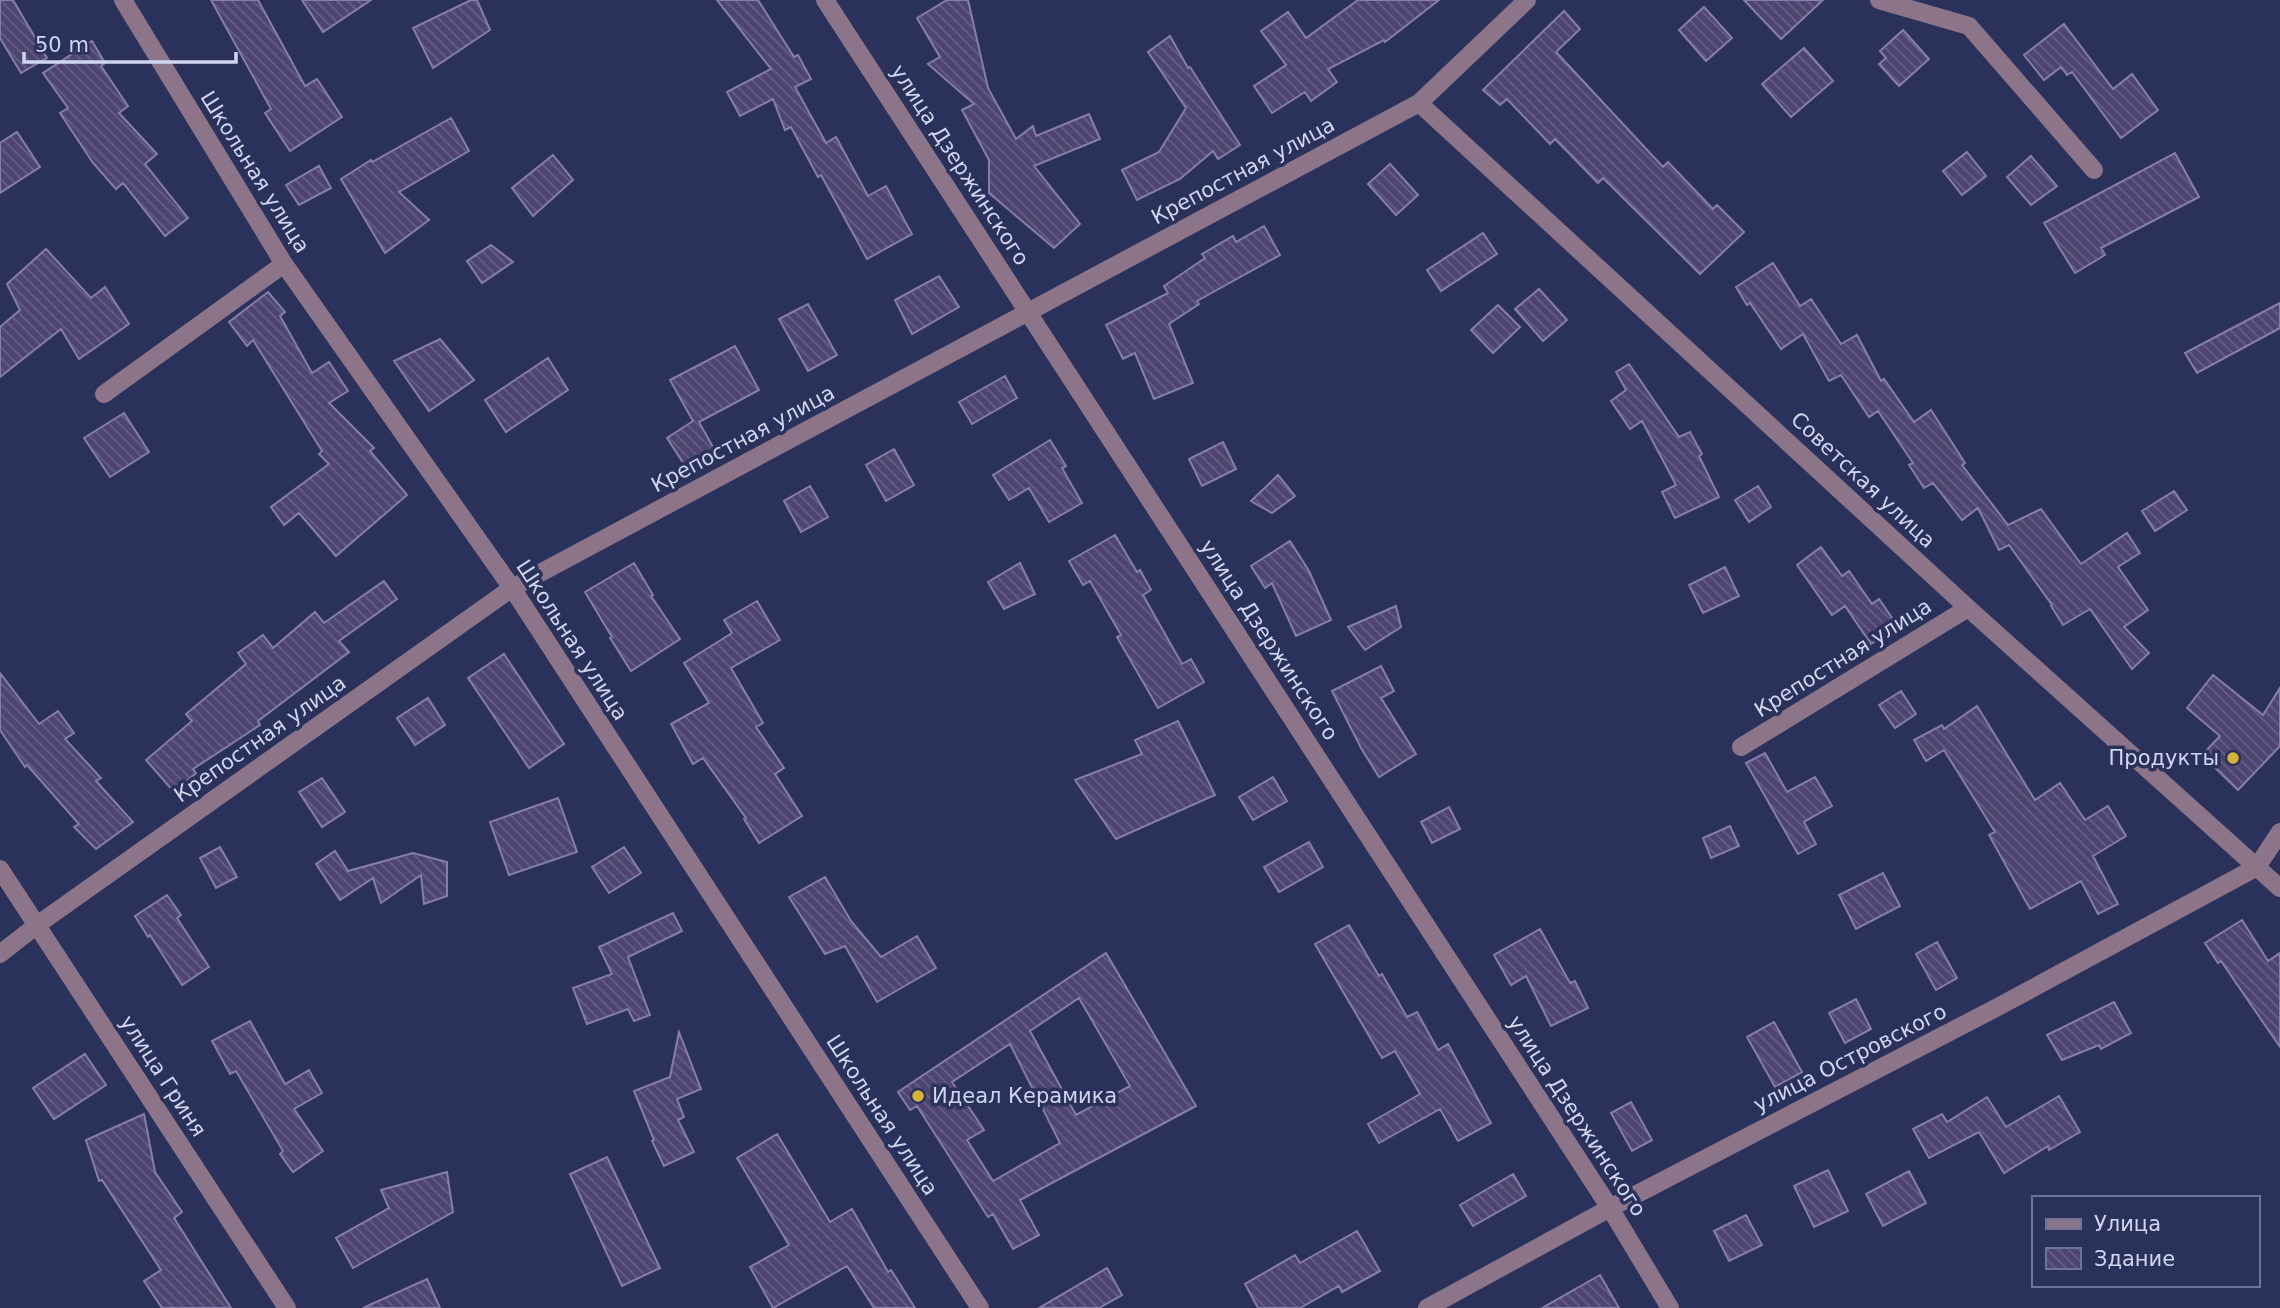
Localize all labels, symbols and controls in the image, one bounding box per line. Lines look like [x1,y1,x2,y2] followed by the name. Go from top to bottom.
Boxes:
[24,21,236,65] scale bar
[35,33,89,57] text: 50 m
[886,60,1034,270] street label: улица Дзержинского
[195,87,315,257] street label: Школьная улица
[1147,112,1339,230] street label: Крепостная улица
[647,380,839,498] street label: Крепостная улица
[1786,407,1940,553] street label: Советская улица
[1195,535,1343,745] street label: улица Дзержинского
[511,555,633,725] street label: Школьная улица
[1750,594,1936,722] street label: Крепостная улица
[170,671,350,807] street label: Крепостная улица
[2109,746,2219,770] place label: Продукты
[2225,750,2241,766] marker: Продукты
[1750,999,1950,1117] street label: улица Островского
[115,1011,211,1141] street label: улица Гриня
[1503,1011,1651,1221] street label: улица Дзержинского
[821,1030,943,1200] street label: Школьная улица
[932,1084,1117,1108] place label: Идеал Керамика
[910,1088,926,1104] marker: Идеал Керамика
[2032,1196,2259,1287] legend
[2094,1212,2161,1236] text: Улица
[2094,1247,2175,1271] text: Здание

